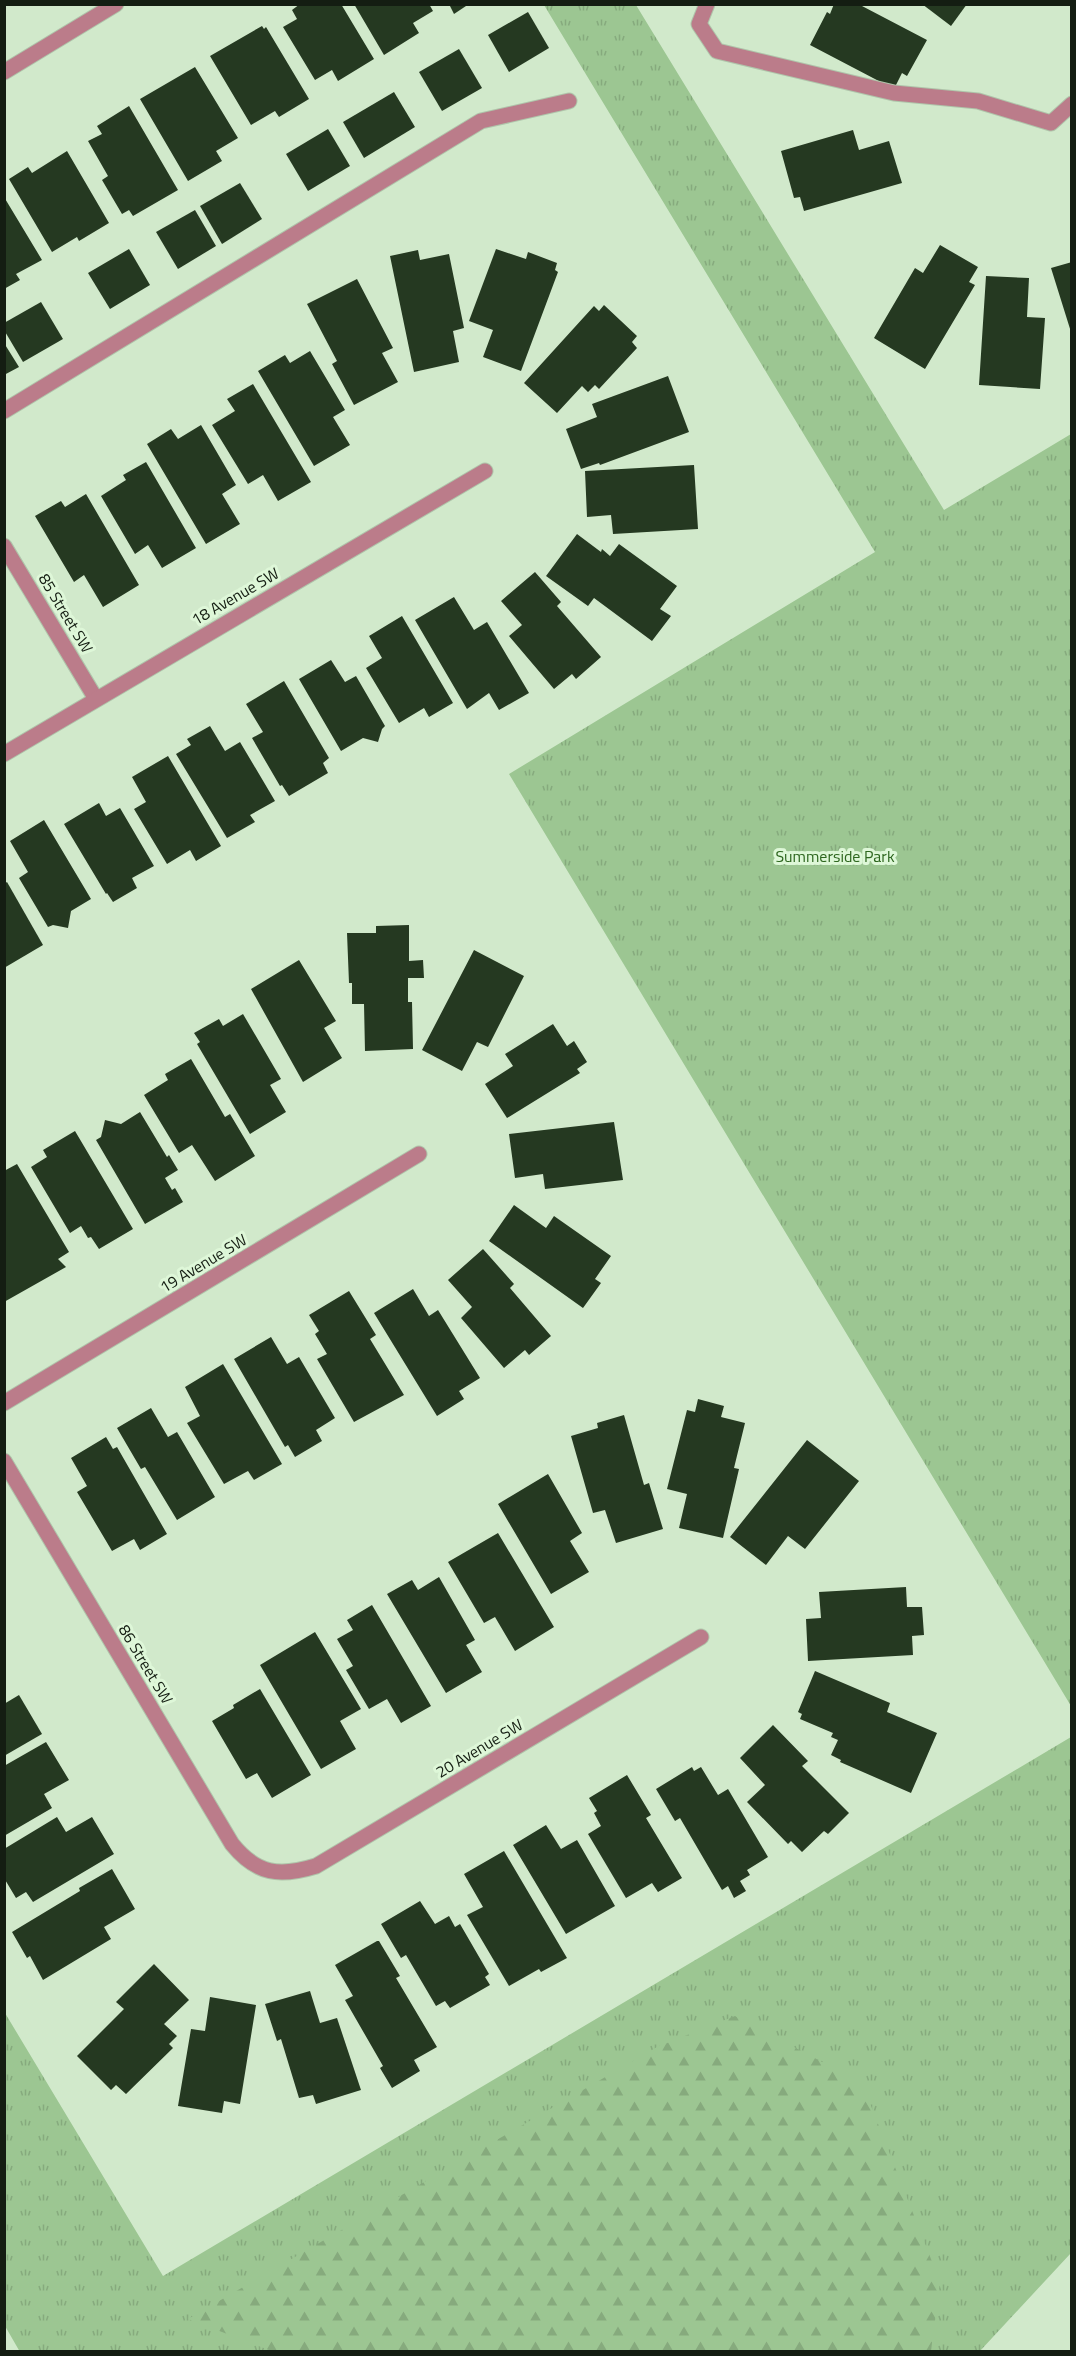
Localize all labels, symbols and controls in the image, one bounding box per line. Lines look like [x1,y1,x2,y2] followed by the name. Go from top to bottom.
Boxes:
[187,561,283,631] street label: 18 Avenue SW
[33,569,99,657] street label: 85 Street SW
[775,844,895,868] park label: Summerside Park
[155,1228,251,1298] street label: 19 Avenue SW
[113,1620,179,1708] street label: 86 Street SW
[431,1713,527,1783] street label: 20 Avenue SW

